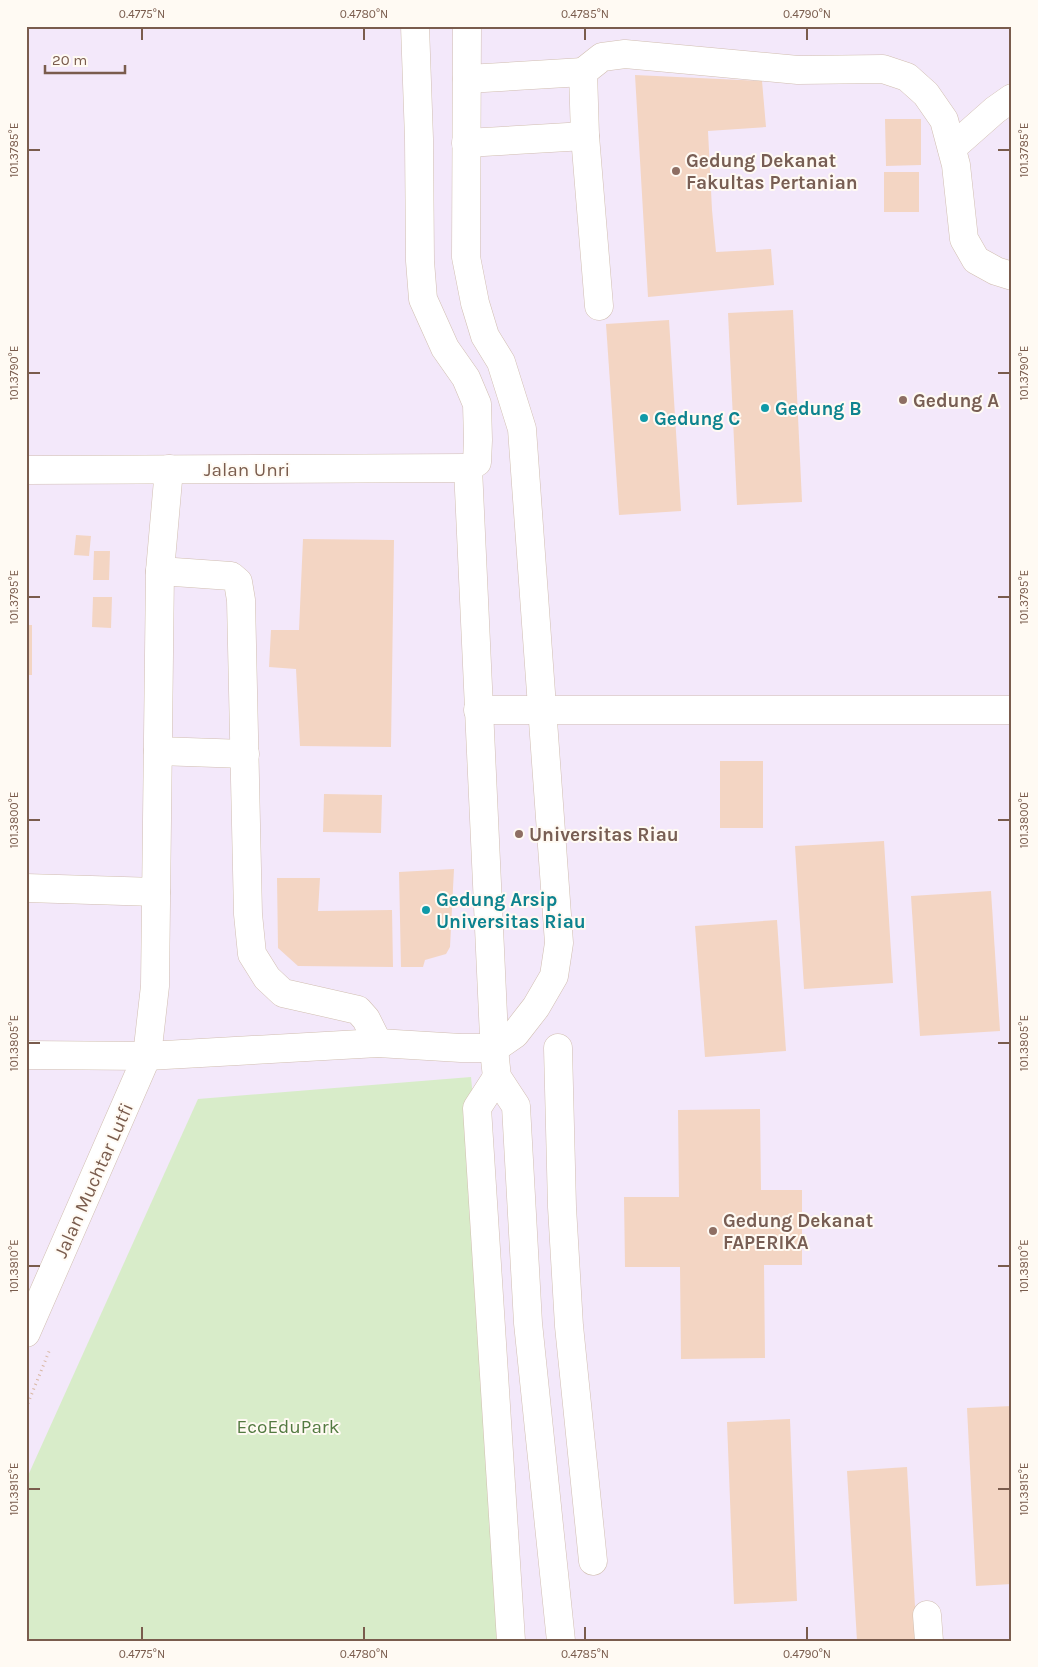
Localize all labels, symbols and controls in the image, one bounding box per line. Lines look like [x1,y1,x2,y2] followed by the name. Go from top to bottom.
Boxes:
[119,7,165,21] text: 0.4775°N
[340,7,388,21] text: 0.4780°N
[561,7,609,21] text: 0.4785°N
[783,7,831,21] text: 0.4790°N
[45,42,125,74] scale bar
[52,51,87,69] text: 20 m
[7,123,21,177] text: 101.3785°E
[1017,123,1031,177] text: 101.3785°E
[686,150,858,194] place label: Gedung Dekanat Fakultas Pertanian
[670,165,682,177] marker: Gedung Dekanat Fakultas Pertanian
[7,346,21,400] text: 101.3790°E
[1017,346,1031,400] text: 101.3790°E
[913,390,999,412] place label: Gedung A
[897,394,909,406] marker: Gedung A
[775,398,862,420] place label: Gedung B
[759,402,771,414] marker: Gedung B
[654,408,740,430] place label: Gedung C
[638,412,650,424] marker: Gedung C
[204,459,290,481] street label: Jalan Unri
[7,570,21,624] text: 101.3795°E
[1017,570,1031,624] text: 101.3795°E
[7,792,21,848] text: 101.3800°E
[1017,792,1031,848] text: 101.3800°E
[529,824,679,846] place label: Universitas Riau
[513,828,525,840] marker: Universitas Riau
[436,889,586,933] place label: Gedung Arsip Universitas Riau
[420,904,432,916] marker: Gedung Arsip Universitas Riau
[7,1015,21,1071] text: 101.3805°E
[1017,1015,1031,1071] text: 101.3805°E
[50,1099,138,1261] street label: Jalan Muchtar Lutfi
[723,1210,873,1254] place label: Gedung Dekanat FAPERIKA
[707,1225,719,1237] marker: Gedung Dekanat FAPERIKA
[7,1239,21,1293] text: 101.3810°E
[1017,1239,1031,1293] text: 101.3810°E
[237,1416,340,1438] park label: EcoEduPark
[7,1462,21,1516] text: 101.3815°E
[1017,1462,1031,1516] text: 101.3815°E
[119,1647,165,1661] text: 0.4775°N
[340,1647,388,1661] text: 0.4780°N
[561,1647,609,1661] text: 0.4785°N
[783,1647,831,1661] text: 0.4790°N

